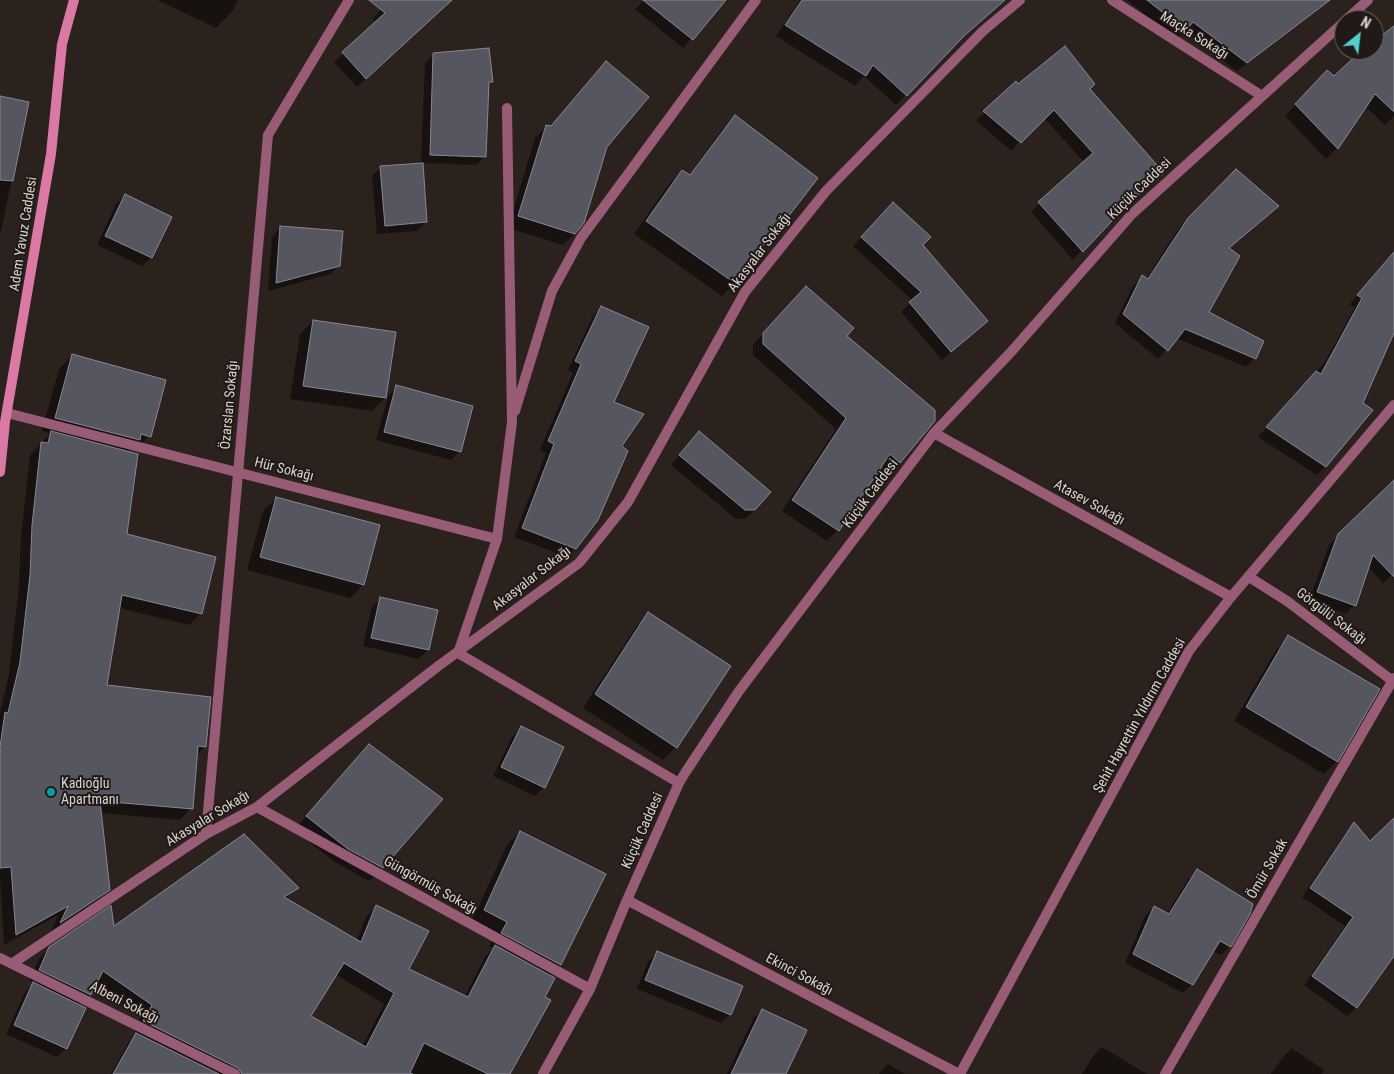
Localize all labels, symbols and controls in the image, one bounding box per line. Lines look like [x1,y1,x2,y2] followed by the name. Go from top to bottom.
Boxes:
[1157,8,1231,64] street label: Maçka Sokağı
[1334,10,1384,60] north arrow
[1358,14,1373,32] text: N
[1105,155,1175,223] street label: Küçük Caddesi
[7,176,41,292] street label: Adem Yavuz Caddesi
[725,210,795,296] street label: Akasyalar Sokağı
[218,360,242,450] street label: Özarslan Sokağı
[253,455,315,485] street label: Hür Sokağı
[840,456,902,532] street label: Küçük Caddesi
[1051,477,1127,529] street label: Atasev Sokağı
[489,543,575,615] street label: Akasyalar Sokağı
[1292,585,1370,649] street label: Görgülü Sokağı
[1090,636,1190,796] street label: Şehit Hayrettin Yıldırım Caddesi
[61,776,119,809] place label: Kadıoğlu Apartmanı
[45,786,57,798] marker: Kadıoğlu Apartmanı
[163,787,253,851] street label: Akasyalar Sokağı
[619,790,667,872] street label: Küçük Caddesi
[1244,836,1292,902] street label: Ömür Sokak
[380,853,480,919] street label: Güngörmüş Sokağı
[763,950,835,1000] street label: Ekinci Sokağı
[87,978,161,1028] street label: Albeni Sokağı

